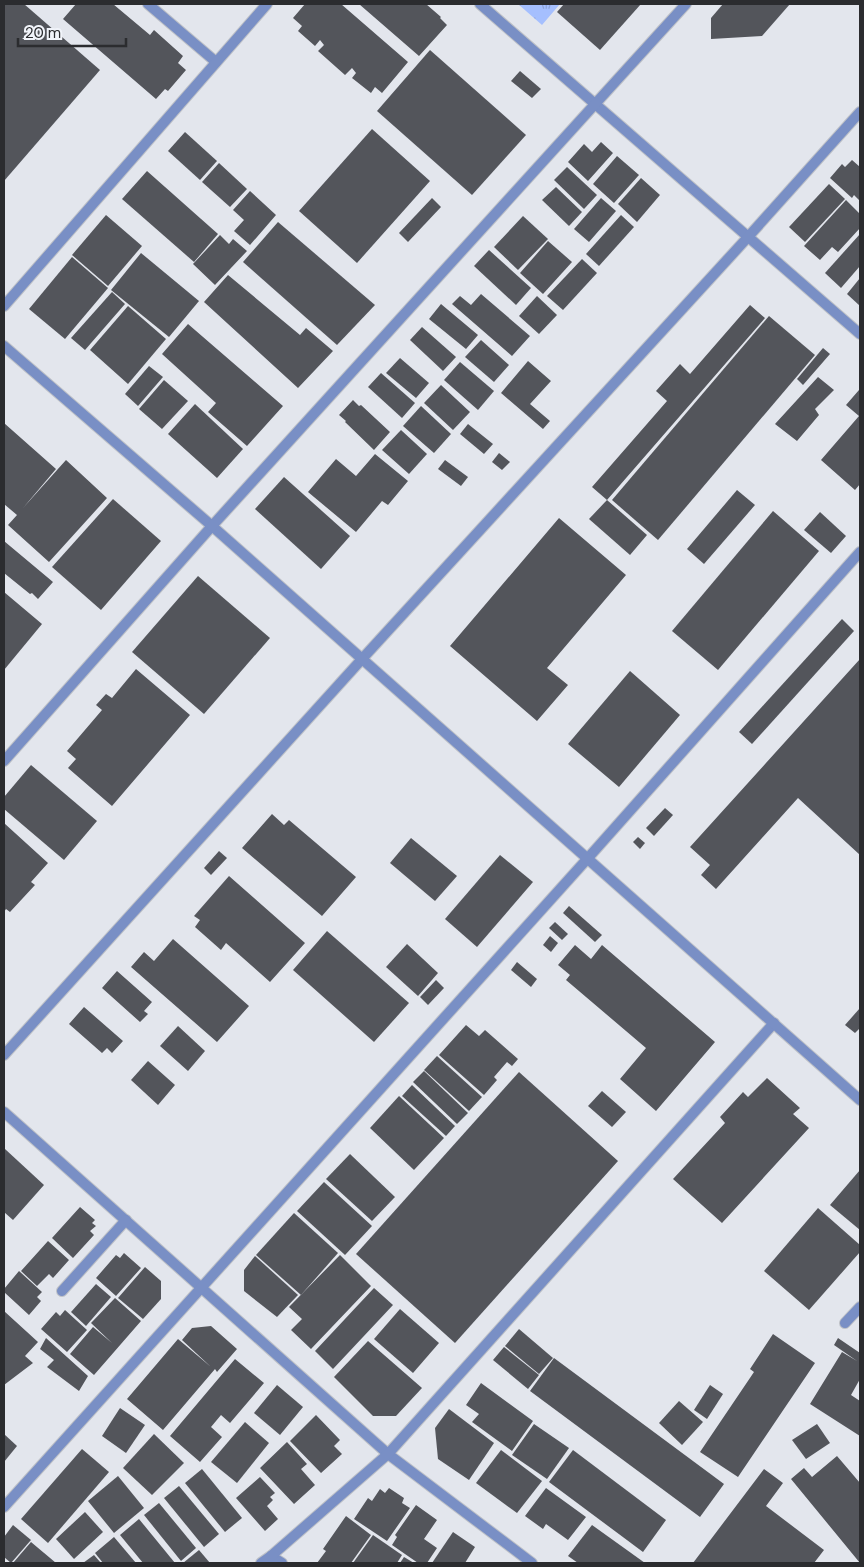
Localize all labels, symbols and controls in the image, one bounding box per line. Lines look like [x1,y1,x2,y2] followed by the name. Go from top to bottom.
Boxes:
[18,15,125,47] scale bar
[25,23,61,43] text: 20 m

